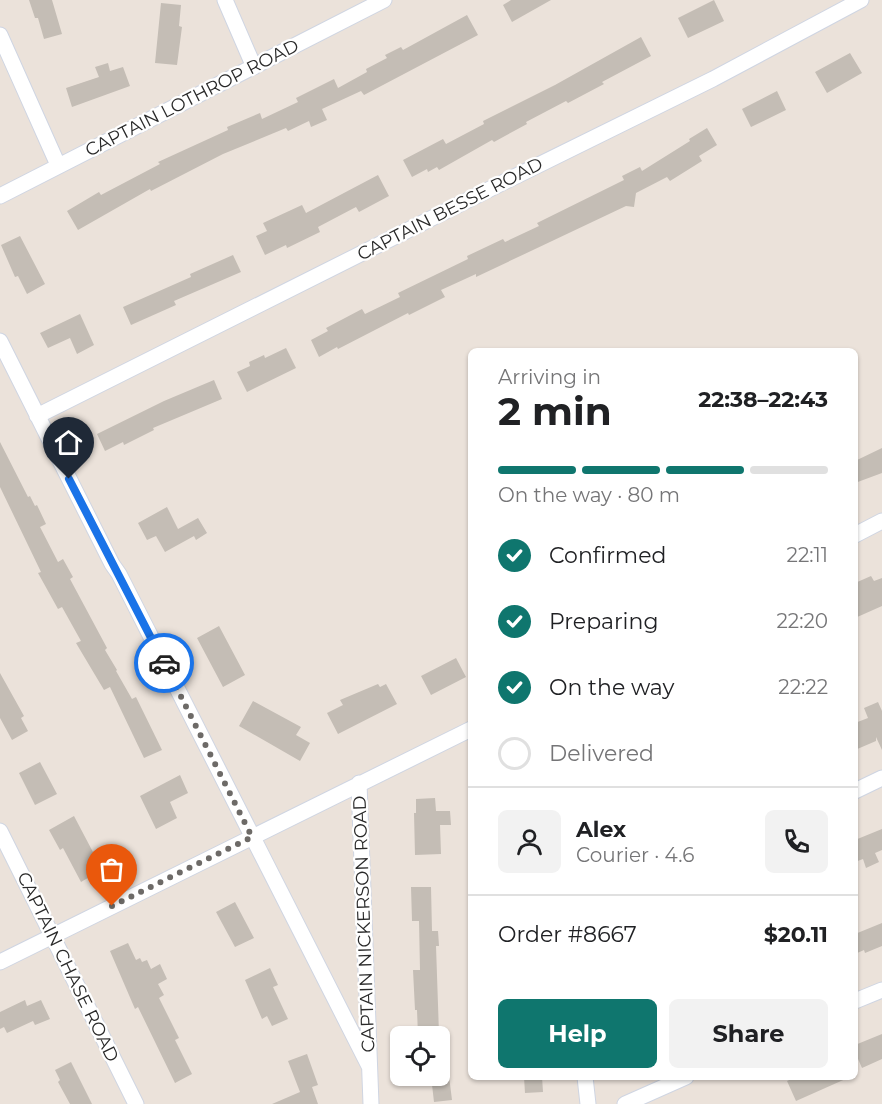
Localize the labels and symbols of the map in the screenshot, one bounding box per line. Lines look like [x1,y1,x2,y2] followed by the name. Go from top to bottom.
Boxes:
[82,34,302,162] street label: CAPTAIN LOTHROP ROAD
[354,153,546,265] street label: CAPTAIN BESSE ROAD
[43,417,94,479] pin
[134,633,194,693] courier
[349,795,379,1053] street label: CAPTAIN NICKERSON ROAD
[86,844,137,906] pin
[12,868,124,1066] street label: CAPTAIN CHASE ROAD

